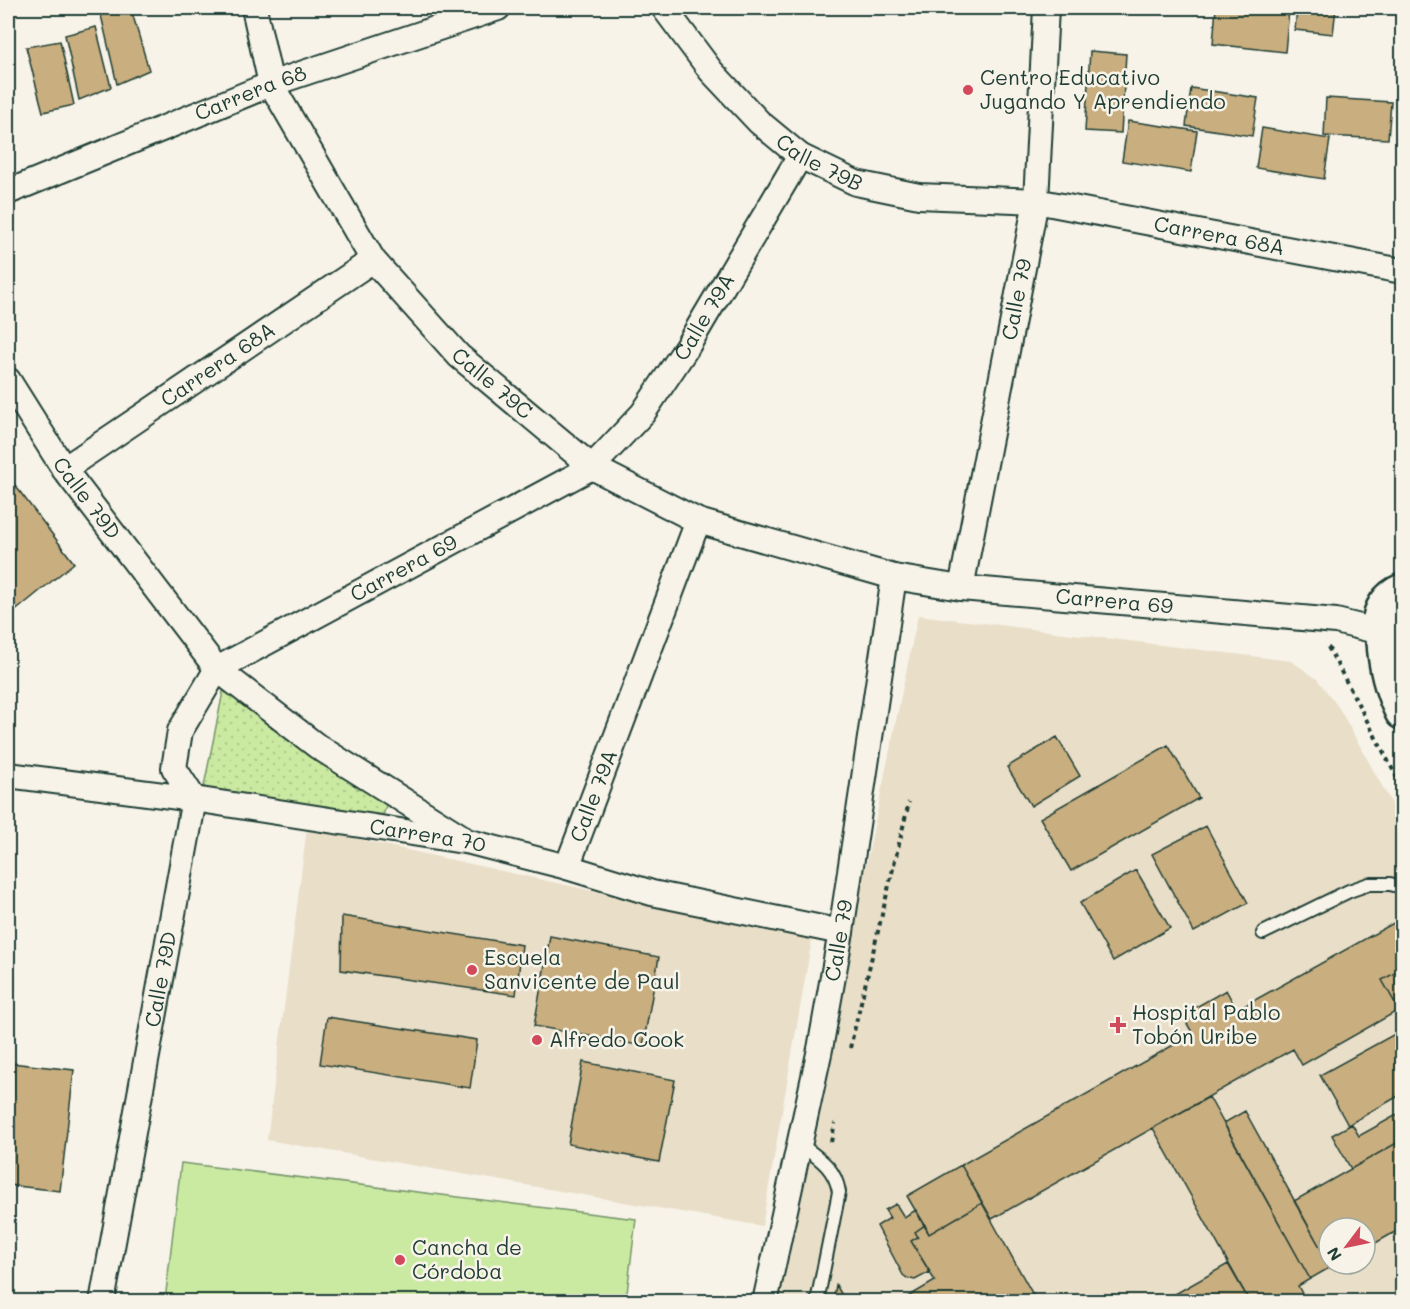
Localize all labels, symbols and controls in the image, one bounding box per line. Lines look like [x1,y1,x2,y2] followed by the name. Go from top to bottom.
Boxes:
[190,58,310,126] street label: Carrera 68
[980,63,1226,114] place label: Centro Educativo Jugando Y Aprendiendo
[961,83,975,97] marker: Centro Educativo Jugando Y Aprendiendo
[771,127,868,196] street label: Calle 79B
[1152,209,1287,260] street label: Carrera 68A
[994,256,1037,342] street label: Calle 79
[667,268,740,365] street label: Calle 79A
[155,315,280,412] street label: Carrera 68A
[447,341,539,424] street label: Calle 79C
[48,451,128,544] street label: Calle 79D
[345,527,461,607] street label: Carrera 69
[1055,581,1174,619] street label: Carrera 69
[563,745,622,846] street label: Calle 79A
[368,812,489,858] street label: Carrera 70
[817,898,858,983] street label: Calle 79
[138,929,182,1029] street label: Calle 79D
[484,943,680,994] place label: Escuela Sanvicente de Paul
[465,963,479,977] marker: Escuela Sanvicente de Paul
[1132,998,1280,1049] place label: Hospital Pablo Tobón Uribe
[1109,1016,1127,1034] marker: Hospital Pablo Tobón Uribe
[549,1025,684,1052] place label: Alfredo Cook
[530,1033,544,1047] marker: Alfredo Cook
[1317,1216,1377,1276] north arrow
[412,1233,522,1284] place label: Cancha de Córdoba
[1322,1243,1346,1265] text: N
[393,1253,407,1267] marker: Cancha de Córdoba

